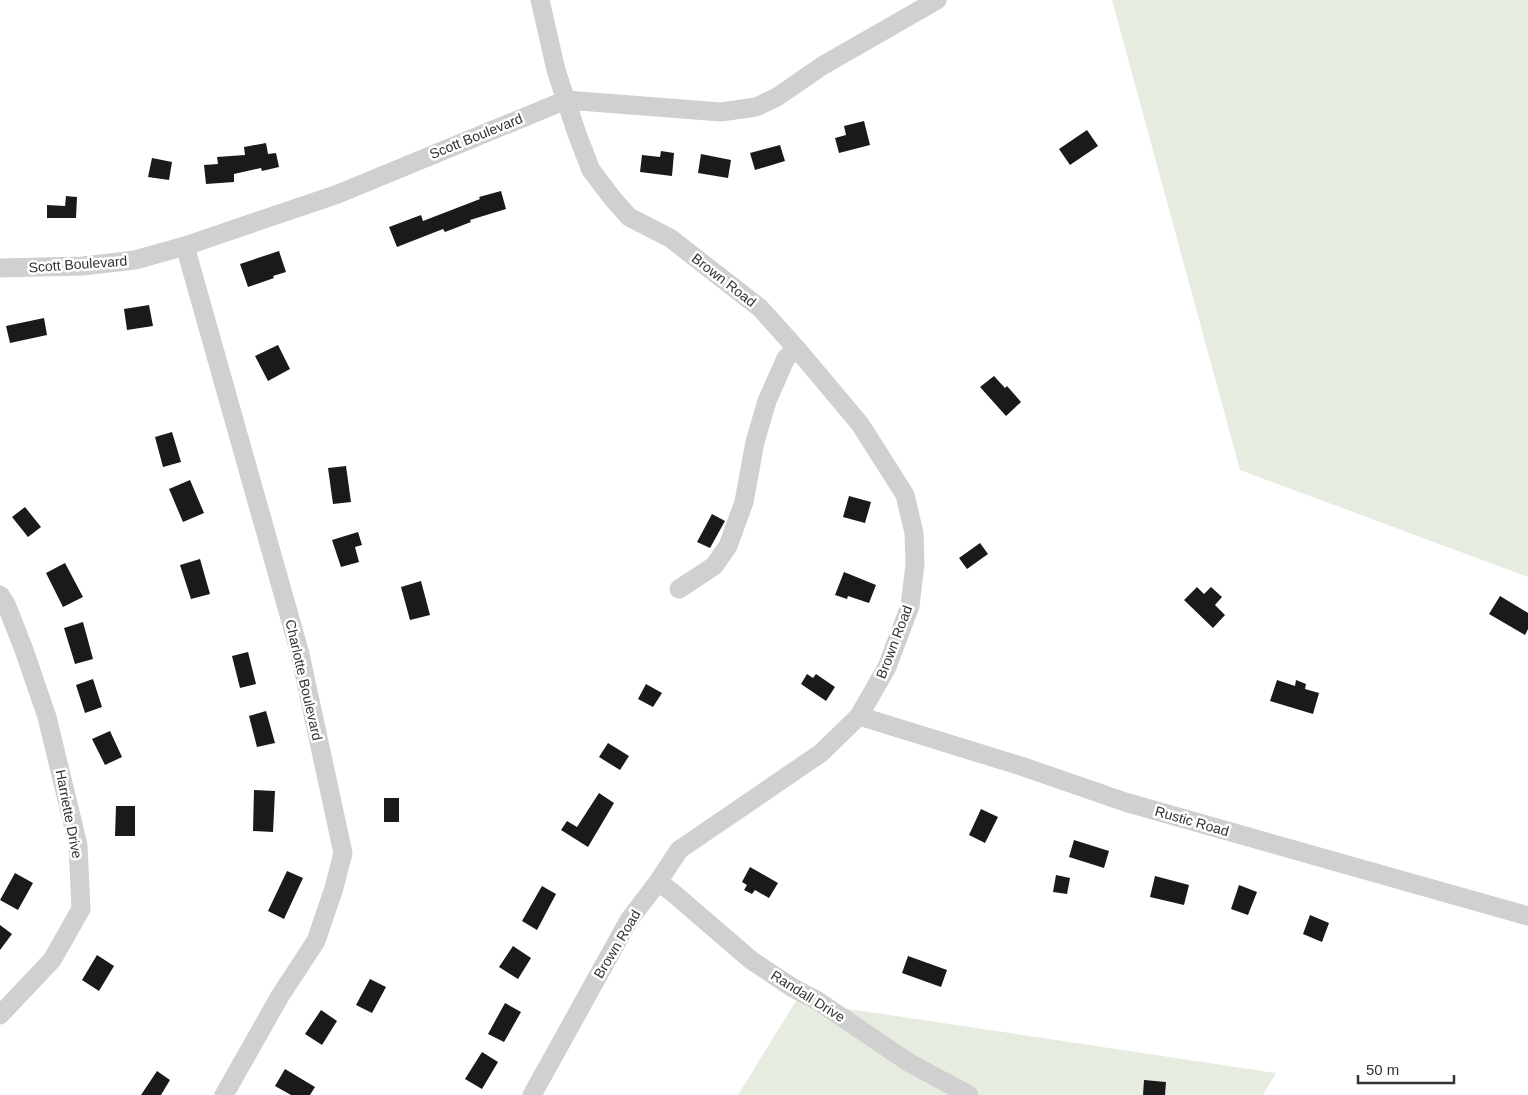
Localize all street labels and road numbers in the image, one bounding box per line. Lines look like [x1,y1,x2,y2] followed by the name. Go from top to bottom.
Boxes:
[427,110,525,162] street label: Scott Boulevard
[689,250,759,310] street label: Brown Road
[28,253,128,275] street label: Scott Boulevard
[873,603,915,681] street label: Brown Road
[282,618,326,742] street label: Charlotte Boulevard
[53,768,86,860] street label: Harriette Drive
[1153,803,1231,839] street label: Rustic Road
[590,907,644,981] street label: Brown Road
[768,967,848,1025] street label: Randall Drive

